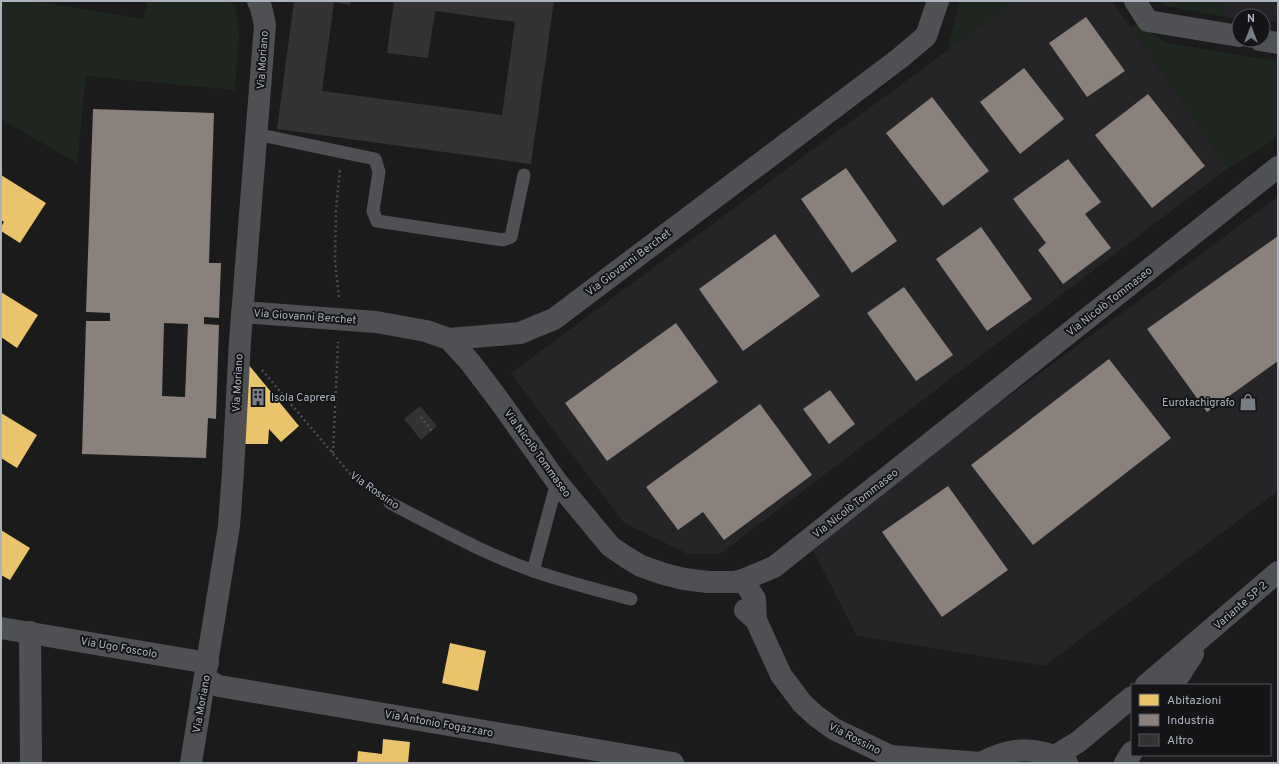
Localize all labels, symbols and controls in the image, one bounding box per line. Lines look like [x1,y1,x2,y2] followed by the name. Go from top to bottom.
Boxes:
[1231,8,1271,48] north arrow
[1247,12,1255,26] text: N
[254,30,272,90] street label: Via Moriano
[583,226,674,299] street label: Via Giovanni Berchet
[1064,264,1155,340] street label: Via Nicolò Tommaseo
[253,306,357,328] street label: Via Giovanni Berchet
[229,353,247,413] street label: Via Moriano
[248,387,268,407] building icon: Isola Caprera
[271,391,336,405] place label: Isola Caprera
[1238,392,1258,412] shop icon: Eurotachigrafo
[1162,396,1235,410] place label: Eurotachigrafo
[501,407,574,500] street label: Via Nicolò Tommaseo
[810,466,901,542] street label: Via Nicolò Tommaseo
[347,469,402,513] street label: Via Rossino
[1211,579,1270,633] street label: Variante SP 2
[79,634,158,662] street label: Via Ugo Foscolo
[190,674,214,734] street label: Via Moriano
[1131,684,1271,756] legend
[1167,693,1221,709] text: Abitazioni
[383,708,494,740] street label: Via Antonio Fogazzaro
[1167,713,1214,729] text: Industria
[826,720,883,758] street label: Via Rossino
[1167,733,1194,749] text: Altro

